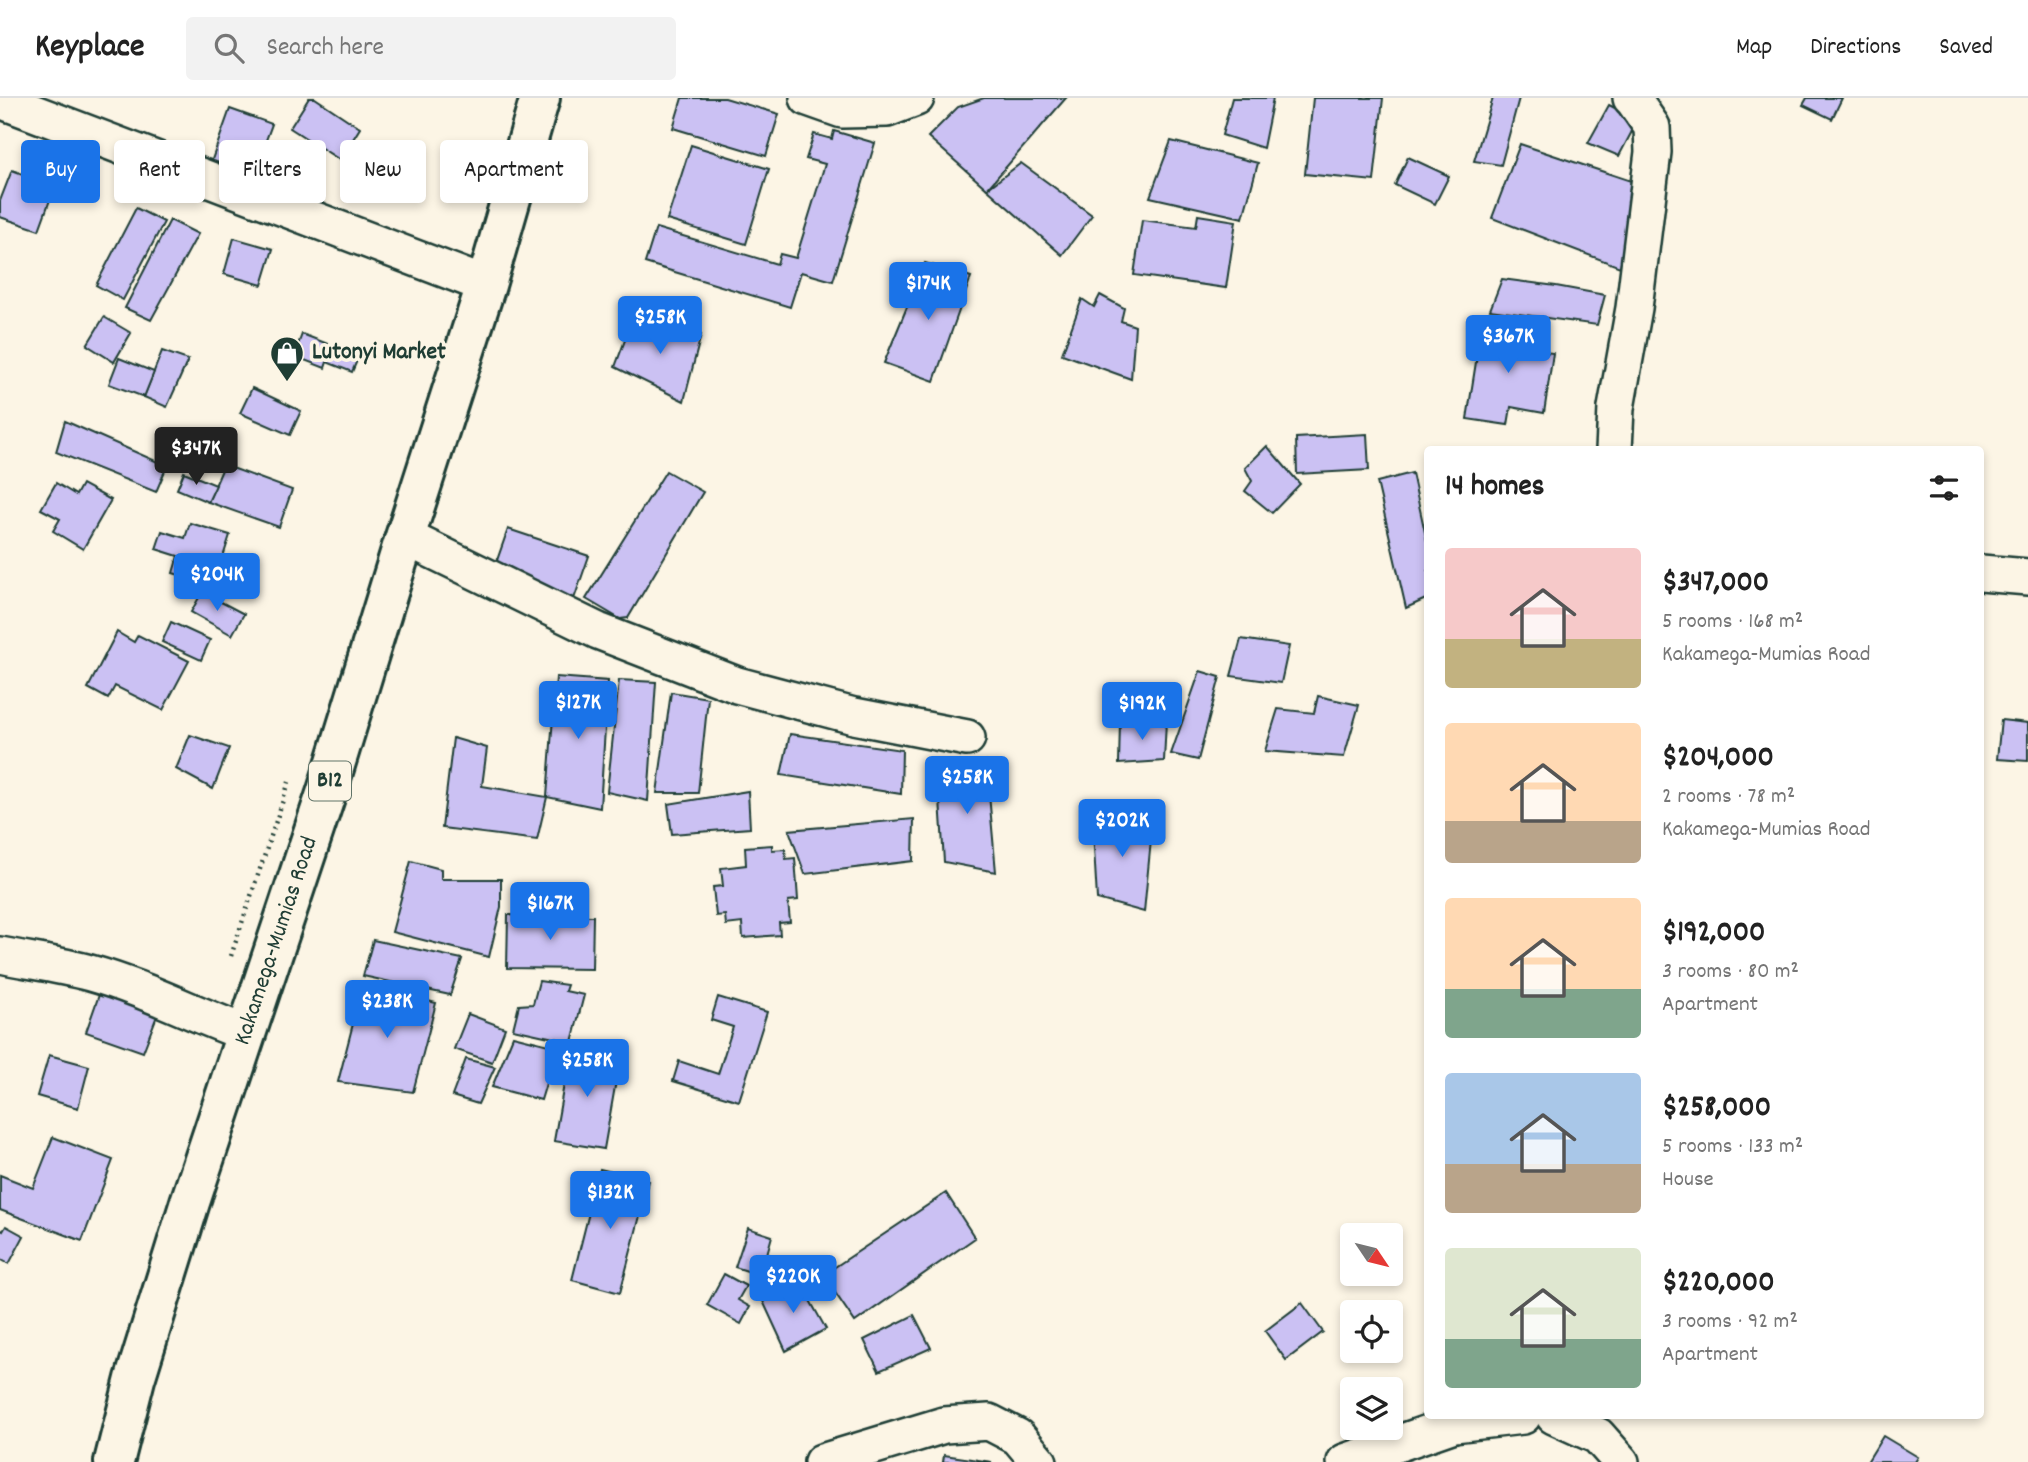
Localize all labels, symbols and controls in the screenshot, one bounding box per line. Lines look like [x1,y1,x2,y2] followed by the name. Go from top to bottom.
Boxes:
[186,17,676,80] search box
[35,25,144,72] text: Keyplace
[210,29,248,67] icon: search
[266,30,384,67] text: Search here
[1736,31,1772,65] text: Map
[1810,31,1901,65] text: Directions
[1939,31,1993,65] text: Saved
[21,140,100,203] chip: Buy
[114,140,205,203] chip: Rent
[219,140,326,203] chip: Filters
[340,140,426,203] chip: New
[440,140,588,203] chip: Apartment
[879,262,977,322] pin: $174K
[905,268,951,301] text: $174K
[611,296,709,356] pin: $258K
[634,302,686,335] text: $258K
[1459,316,1557,375] pin: $367K
[1482,321,1534,354] text: $367K
[268,334,306,383] shop icon: Lutonyi Market
[312,336,446,370] place label: Lutonyi Market
[147,428,245,487] pin: $347K
[171,433,221,466] text: $347K
[1445,467,1544,510] text: 14 homes
[1925,469,1963,507] icon: filters
[168,554,266,613] pin: $204K
[190,559,244,592] text: $204K
[1662,563,1769,606] text: $347,000
[1501,576,1585,660] icon: home
[1662,606,1803,639] text: 5 rooms · 168 m²
[1662,639,1870,672] text: Kakamega-Mumias Road
[529,682,627,741] pin: $127K
[1093,682,1191,742] pin: $192K
[555,687,601,720] text: $127K
[1118,688,1166,721] text: $192K
[1662,738,1774,781] text: $204,000
[1501,751,1585,835] icon: home
[918,756,1016,816] pin: $258K
[309,762,351,800] road number: B12
[941,762,993,795] text: $258K
[1662,781,1795,814] text: 2 rooms · 78 m²
[1073,800,1171,859] pin: $202K
[1095,805,1149,838] text: $202K
[1662,814,1870,847] text: Kakamega-Mumias Road
[226,832,328,1050] street label: Kakamega-Mumias Road
[501,882,599,942] pin: $167K
[526,888,574,921] text: $167K
[1662,913,1765,956] text: $192,000
[1501,926,1585,1010] icon: home
[1662,956,1799,989] text: 3 rooms · 80 m²
[338,981,436,1040] pin: $238K
[361,986,413,1019] text: $238K
[1662,989,1758,1022] text: Apartment
[538,1040,636,1099] pin: $258K
[561,1045,613,1078] text: $258K
[1662,1088,1771,1131] text: $258,000
[1501,1101,1585,1185] icon: home
[1662,1131,1803,1164] text: 5 rooms · 133 m²
[1662,1164,1714,1197] text: House
[561,1172,659,1231] pin: $132K
[586,1177,634,1210] text: $132K
[1340,1223,1404,1286] north arrow
[1340,1223,1403,1440] map controls
[744,1256,842,1315] pin: $220K
[766,1261,820,1294] text: $220K
[1662,1263,1775,1306] text: $220,000
[1501,1276,1585,1360] icon: home
[1340,1300,1403,1363] button: locate
[1662,1306,1798,1339] text: 3 rooms · 92 m²
[1662,1339,1758,1372] text: Apartment
[1340,1377,1403,1440] button: layers

